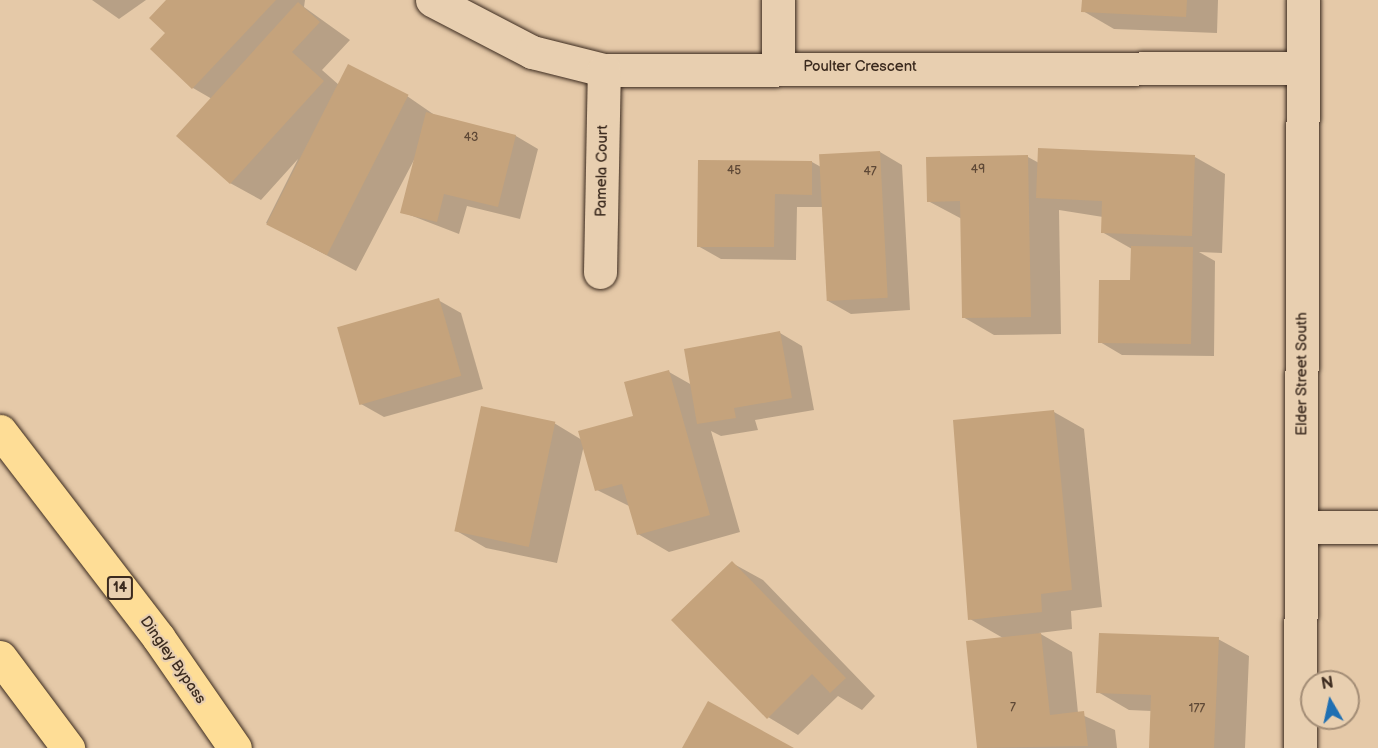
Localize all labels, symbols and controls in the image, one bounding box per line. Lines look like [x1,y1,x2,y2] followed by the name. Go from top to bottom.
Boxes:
[803,58,917,76] street label: Poulter Crescent
[592,125,612,217] street label: Pamela Court
[464,131,478,145] house number: 43
[971,163,985,177] house number: 49
[727,164,741,178] house number: 45
[863,165,877,179] house number: 47
[1293,312,1311,436] street label: Elder Street South
[106,577,134,599] road number: 14
[136,612,210,708] street label: Dingley Bypass
[1300,670,1360,730] north arrow
[1320,673,1335,694] text: N
[1010,701,1016,715] house number: 7
[1189,702,1205,716] house number: 177

